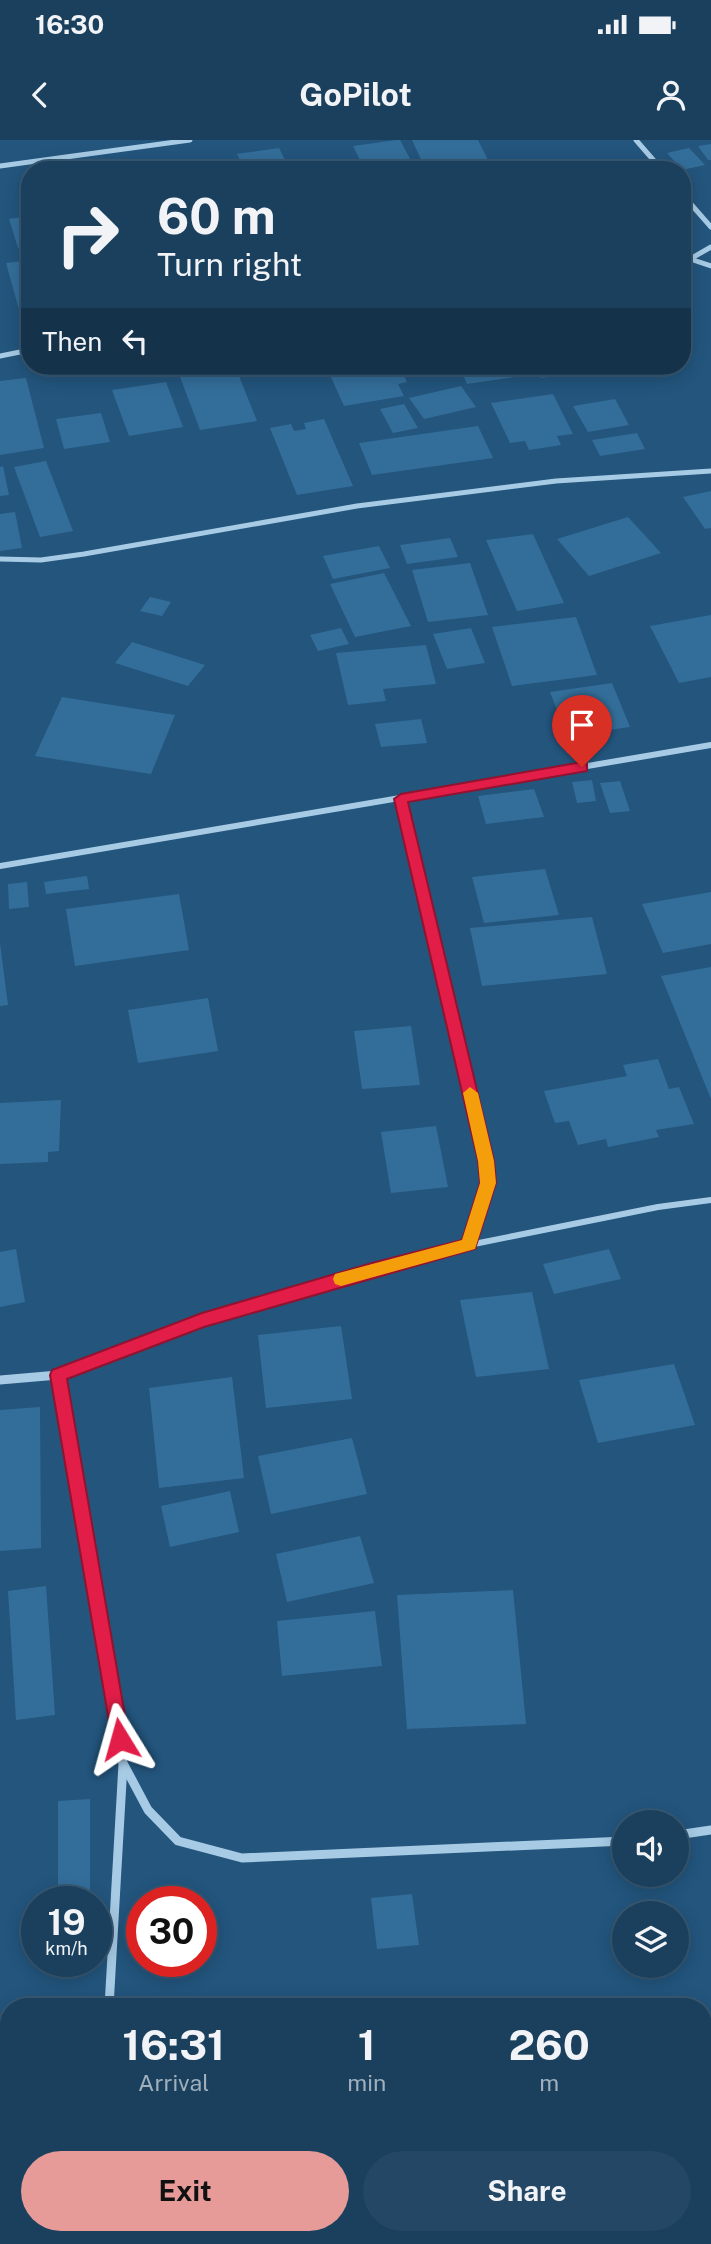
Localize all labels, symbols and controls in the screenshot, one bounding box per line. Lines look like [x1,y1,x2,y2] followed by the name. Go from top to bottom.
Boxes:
[35,9,104,40] text: 16:30
[21,76,59,114] icon: back
[299,76,412,113] text: GoPilot
[652,76,690,114] icon: person
[157,187,276,245] text: 60 m
[42,189,133,280] icon: right
[157,246,302,283] text: Turn right
[116,322,154,360] icon: left
[42,326,102,357] text: Then
[552,695,612,767] pin
[563,706,601,744] icon: arrive
[83,1702,157,1776] position arrow
[612,1810,689,1978] map controls
[612,1810,689,1887] button: sound
[126,1886,217,1977] speed limit sign: 30
[612,1901,689,1978] button: layers
[47,1902,86,1943] text: 19
[45,1938,88,1959] text: km/h
[122,2020,225,2069] text: 16:31
[358,2020,376,2069] text: 1
[508,2020,590,2069] text: 260
[138,2069,209,2096] text: Arrival
[347,2069,386,2096] text: min
[539,2069,559,2096] text: m
[21,2151,349,2231] button: Exit
[363,2151,691,2231] button: Share

